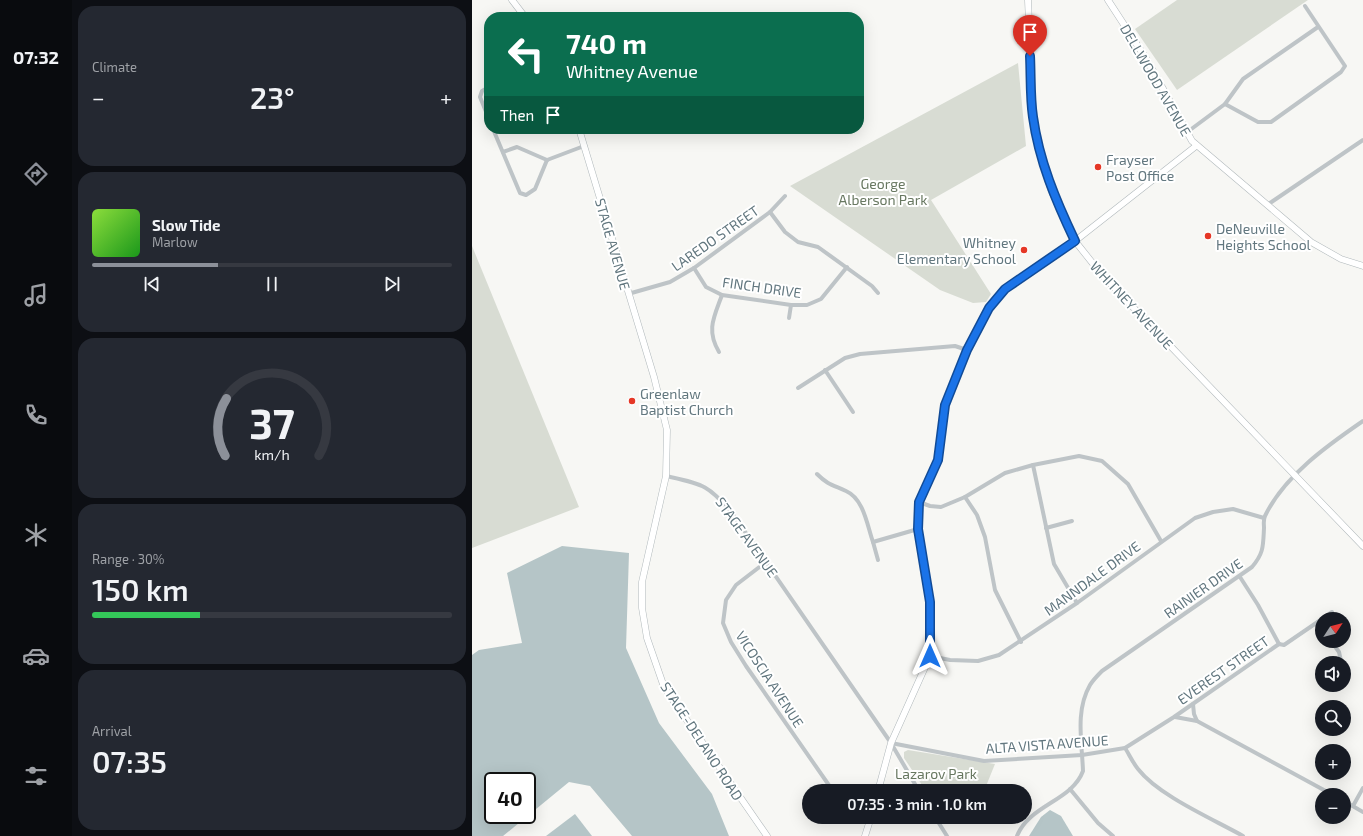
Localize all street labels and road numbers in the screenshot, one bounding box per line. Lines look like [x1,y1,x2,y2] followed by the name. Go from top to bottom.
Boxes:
[1117,21,1195,139] street label: DELLWOOD AVENUE
[592,196,634,292] street label: STAGE AVENUE
[668,202,762,274] street label: LAREDO STREET
[1087,257,1177,353] street label: WHITNEY AVENUE
[721,273,803,301] street label: FINCH DRIVE
[712,494,782,580] street label: STAGE AVENUE
[1041,537,1144,619] street label: MANNDALE DRIVE
[1160,555,1246,621] street label: RAINIER DRIVE
[732,628,808,731] street label: VICOSCIA AVENUE
[1174,632,1272,708] street label: EVEREST STREET
[657,678,747,804] street label: STAGE-DELANO ROAD
[985,731,1109,757] street label: ALTA VISTA AVENUE

